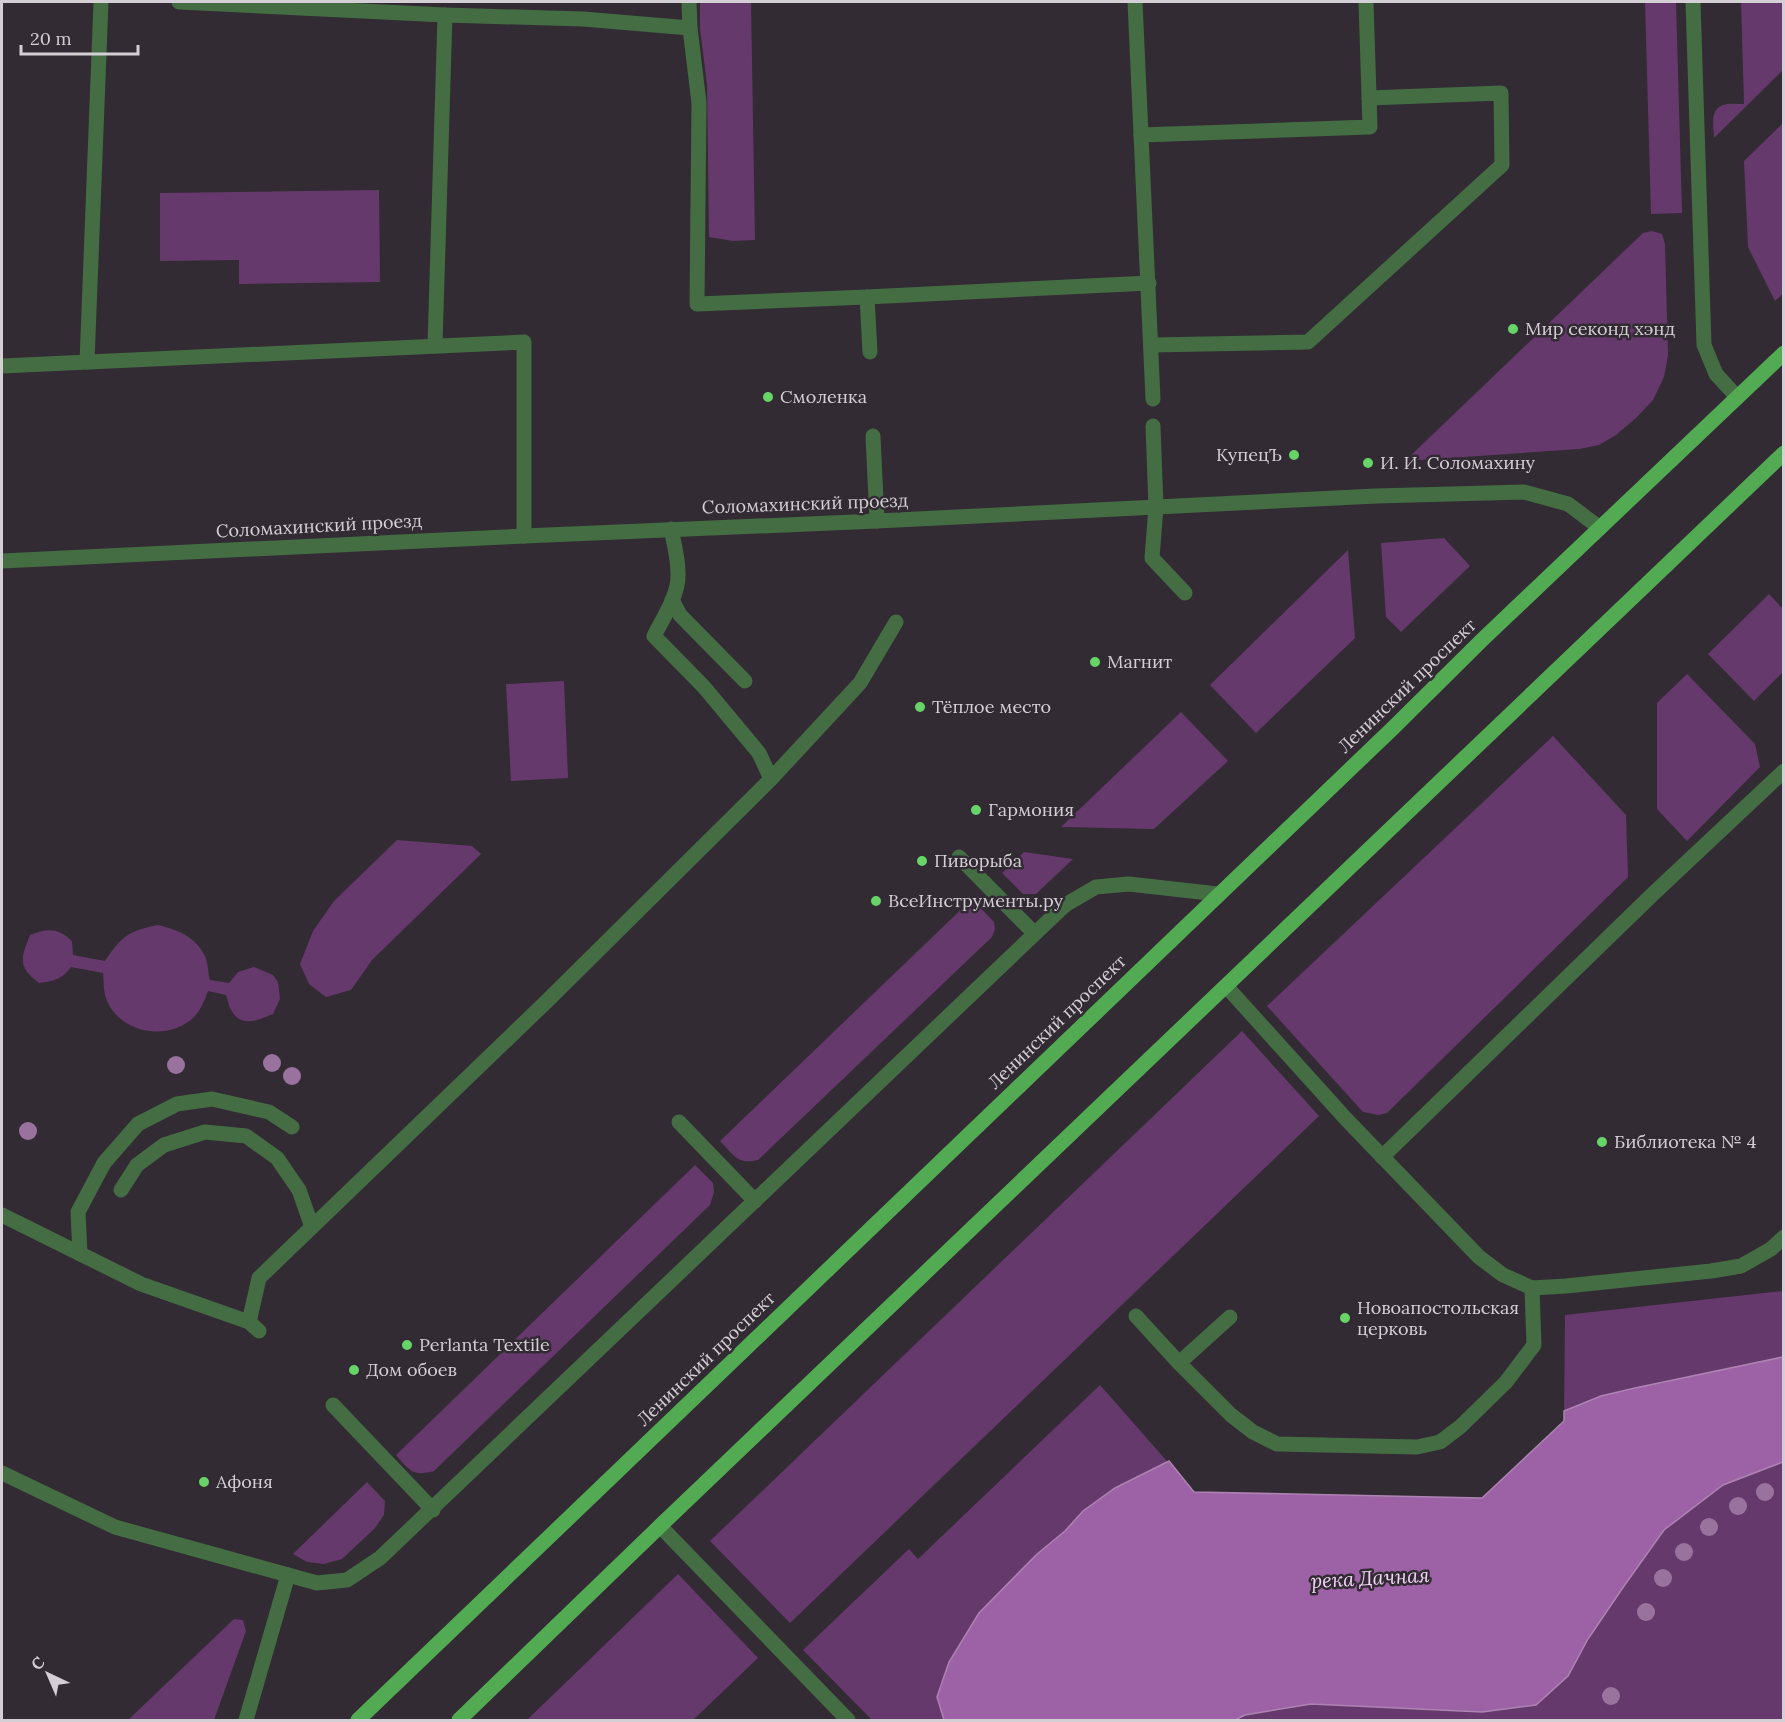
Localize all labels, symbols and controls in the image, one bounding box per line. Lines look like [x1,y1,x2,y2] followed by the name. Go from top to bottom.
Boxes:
[21,18,138,56] scale bar
[30,27,72,50] text: 20 m
[1525,317,1675,340] place label: Мир секонд хэнд
[1506,322,1520,336] marker: Мир секонд хэнд
[780,385,867,408] place label: Смоленка
[761,390,775,404] marker: Смоленка
[1216,443,1282,466] place label: КупецЪ
[1287,448,1301,462] marker: КупецЪ
[1380,451,1536,474] place label: И. И. Соломахину
[1361,456,1375,470] marker: И. И. Соломахину
[701,488,909,519] street label: Соломахинский проезд
[215,509,423,542] street label: Соломахинский проезд
[1333,614,1481,758] street label: Ленинский проспект
[1107,650,1172,673] place label: Магнит
[1088,655,1102,669] marker: Магнит
[932,695,1051,718] place label: Тёплое место
[913,700,927,714] marker: Тёплое место
[988,798,1074,821] place label: Гармония
[969,803,983,817] marker: Гармония
[934,849,1022,872] place label: Пиворыба
[915,854,929,868] marker: Пиворыба
[888,889,1064,912] place label: ВсеИнструменты.ру
[869,894,883,908] marker: ВсеИнструменты.ру
[983,950,1131,1094] street label: Ленинский проспект
[1614,1130,1757,1153] place label: Библиотека № 4
[1595,1135,1609,1149] marker: Библиотека № 4
[632,1287,780,1431] street label: Ленинский проспект
[1357,1296,1519,1340] place label: Новоапостольская церковь
[1338,1311,1352,1325] marker: Новоапостольская церковь
[419,1333,550,1356] place label: Perlanta Textile
[400,1338,414,1352] marker: Perlanta Textile
[366,1358,457,1381] place label: Дом обоев
[347,1363,361,1377] marker: Дом обоев
[215,1470,273,1493] place label: Афоня
[197,1475,211,1489] marker: Афоня
[1310,1562,1430,1593] water label: река Дачная
[18,1644,78,1704] north arrow
[27,1652,48,1674] text: С

